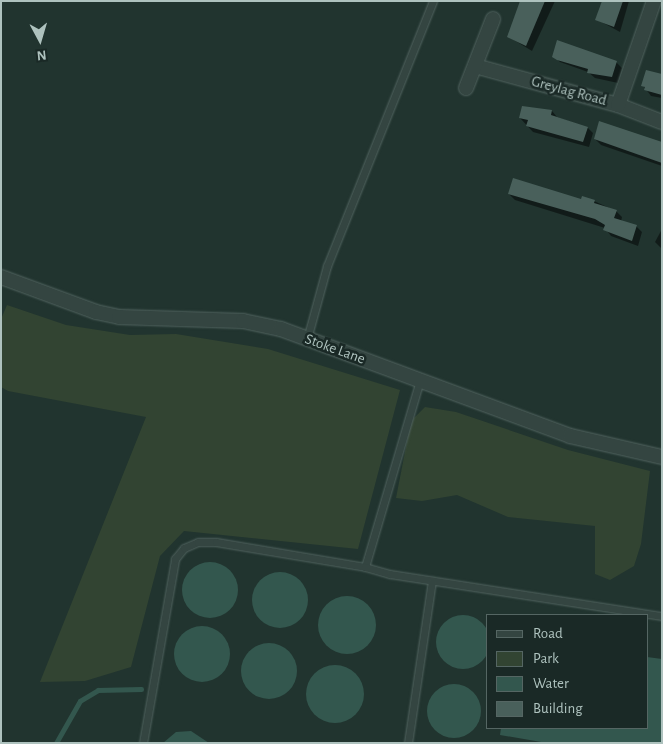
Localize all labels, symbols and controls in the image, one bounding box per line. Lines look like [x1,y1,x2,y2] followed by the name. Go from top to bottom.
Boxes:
[15,15,65,65] north arrow
[36,47,47,62] text: N
[529,72,609,110] street label: Greylag Road
[302,330,368,368] street label: Stoke Lane
[486,614,648,729] legend
[533,626,563,641] text: Road
[533,651,559,666] text: Park
[533,676,569,691] text: Water
[533,701,583,716] text: Building

